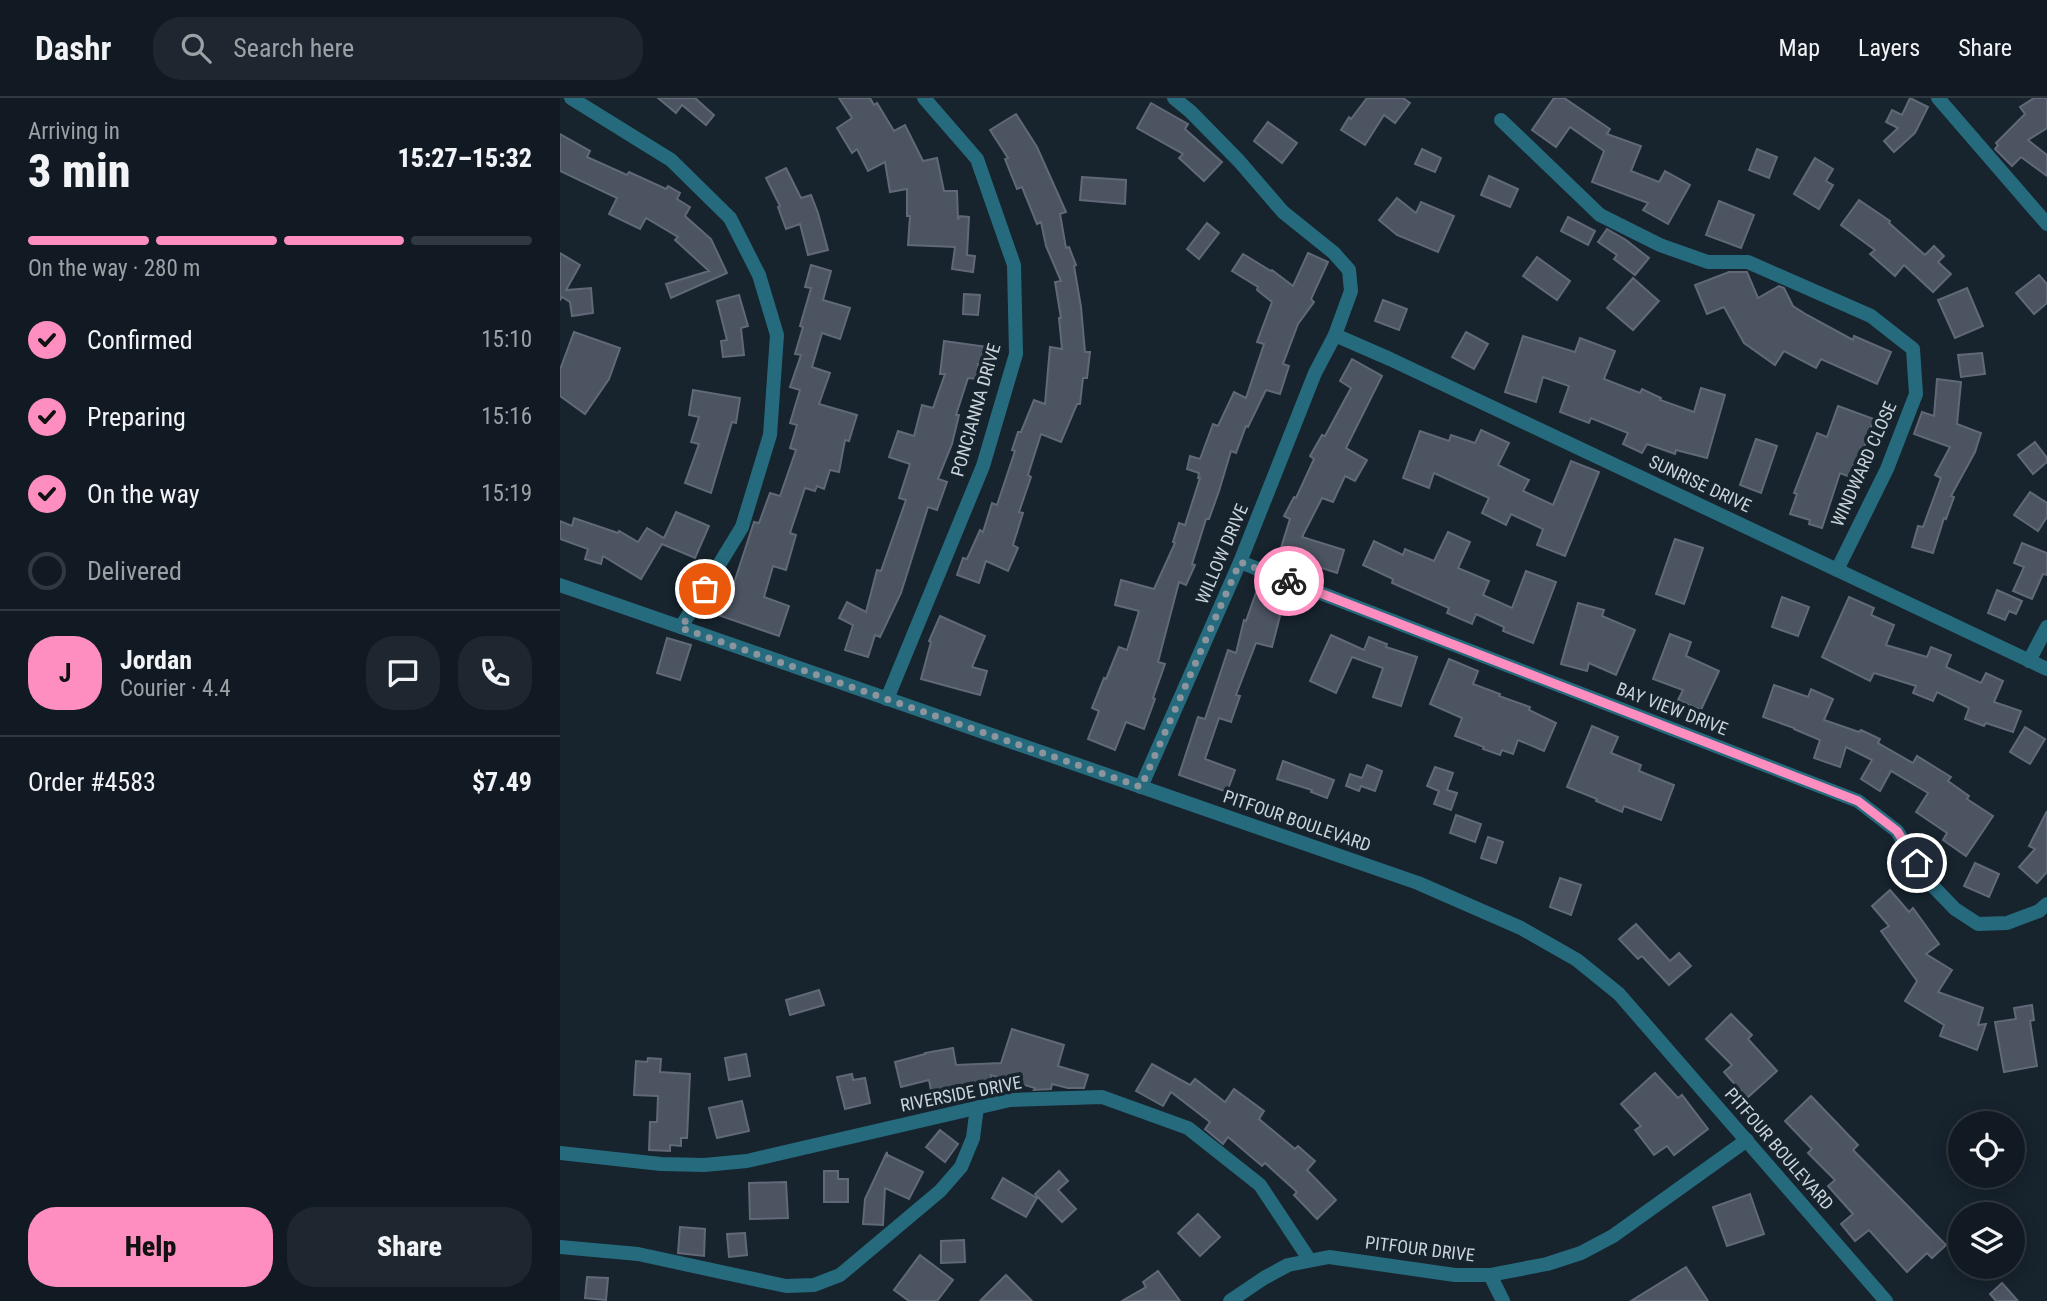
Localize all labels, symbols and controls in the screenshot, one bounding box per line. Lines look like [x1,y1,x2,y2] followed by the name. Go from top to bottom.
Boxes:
[153,17,643,80] search box
[35,29,111,68] text: Dashr
[177,29,215,67] icon: search
[233,33,354,63] text: Search here
[1779,34,1820,62] text: Map
[1858,34,1920,62] text: Layers
[1958,34,2012,62] text: Share
[28,118,120,145] text: Arriving in
[398,143,532,173] text: 15:27–15:32
[28,144,131,198] text: 3 min
[28,255,200,282] text: On the way · 280 m
[28,321,66,359] icon: check
[87,325,193,355] text: Confirmed
[481,326,532,353] text: 15:10
[946,341,1005,479] street label: PONCIANNA DRIVE
[28,398,66,436] icon: check
[1827,398,1901,530] street label: WINDWARD CLOSE
[87,402,186,432] text: Preparing
[481,403,532,430] text: 15:16
[1646,451,1755,516] street label: SUNRISE DRIVE
[28,475,66,513] icon: check
[87,479,200,509] text: On the way
[481,480,532,507] text: 15:19
[1191,501,1252,607] street label: WILLOW DRIVE
[1254,546,1324,616] courier
[87,556,182,586] text: Delivered
[675,559,735,619] pin
[1270,562,1308,600] icon: bike
[686,570,724,608] icon: bag
[366,636,440,710] button: chat
[458,636,532,710] button: phone
[120,645,192,675] text: Jordan
[59,658,71,688] text: J
[120,675,231,702] text: Courier · 4.4
[1613,678,1731,739] street label: BAY VIEW DRIVE
[28,767,156,797] text: Order #4583
[472,767,532,797] text: $7.49
[1221,785,1374,856] street label: PITFOUR BOULEVARD
[1887,833,1947,893] pin
[1898,844,1936,882] icon: home
[898,1071,1023,1116] street label: RIVERSIDE DRIVE
[1721,1083,1838,1214] street label: PITFOUR BOULEVARD
[1948,1111,2025,1279] map controls
[1948,1111,2025,1188] button: locate
[1948,1202,2025,1279] button: layers
[28,1207,273,1287] button: Help
[287,1207,532,1287] button: Share
[1364,1231,1476,1266] street label: PITFOUR DRIVE

